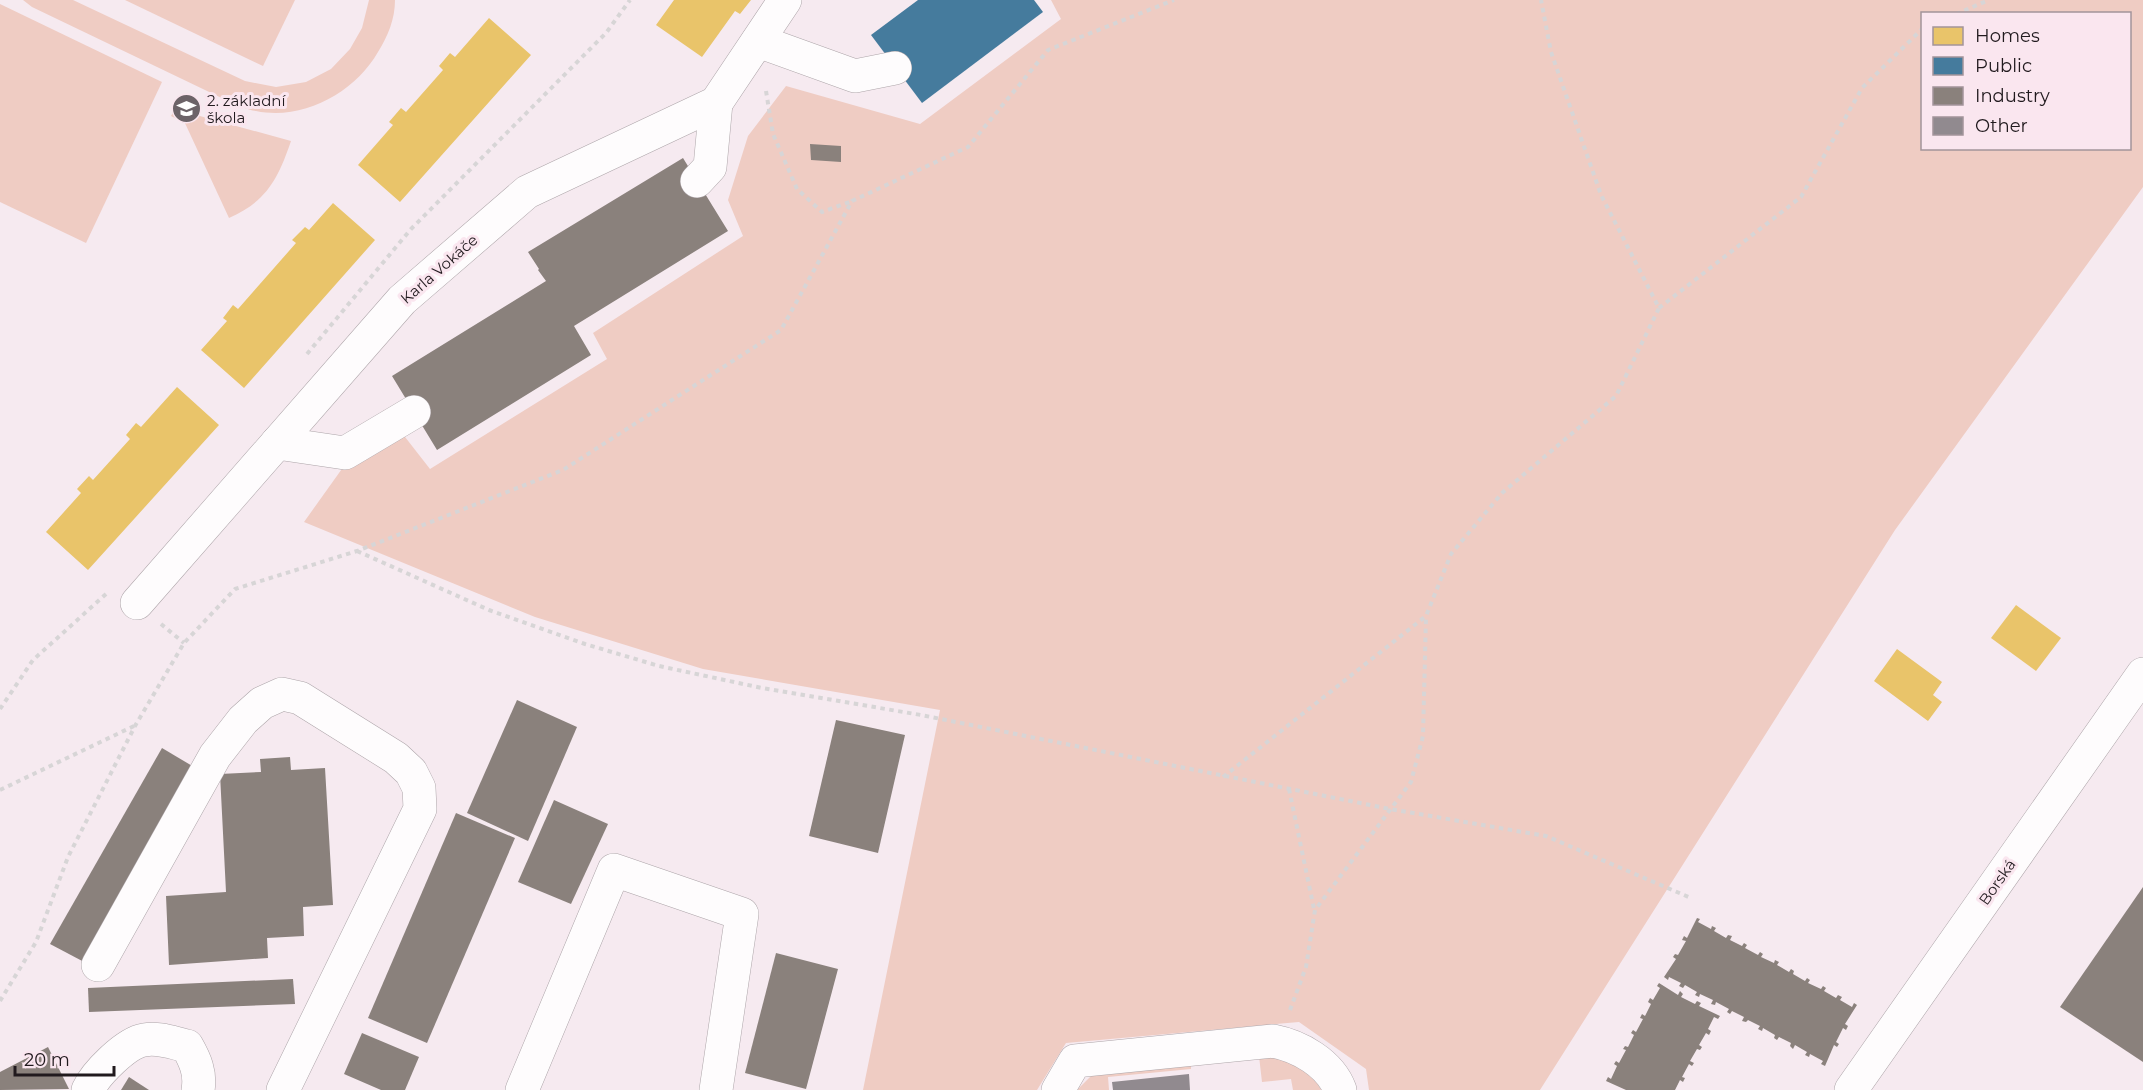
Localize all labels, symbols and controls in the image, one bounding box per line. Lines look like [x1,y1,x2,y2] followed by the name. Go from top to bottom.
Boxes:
[1921,12,2131,150] legend
[1975,25,2040,47] text: Homes
[1975,55,2032,77] text: Public
[1975,85,2050,107] text: Industry
[207,91,286,127] place label: 2. základní škola
[170,93,202,125] school or university icon: 2. základní škola
[1975,115,2028,137] text: Other
[396,230,482,308] street label: Karla Vokáče
[1974,855,2020,909] street label: Borská
[15,1039,114,1077] scale bar
[24,1049,70,1071] text: 20 m

